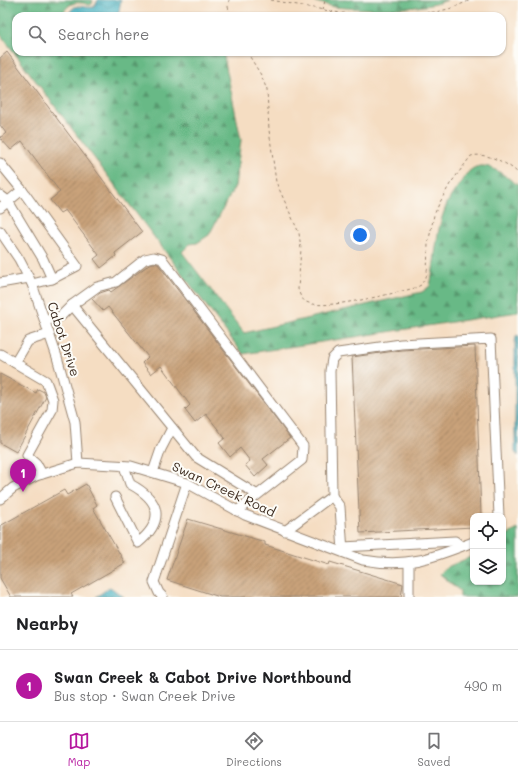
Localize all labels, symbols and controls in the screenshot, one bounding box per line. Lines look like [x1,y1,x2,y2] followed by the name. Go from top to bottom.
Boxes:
[12,12,506,56] search box
[26,23,48,45] icon: search
[58,24,149,44] text: Search here
[350,225,370,245] your location
[44,299,85,378] street label: Cabot Drive
[170,457,279,520] street label: Swan Creek Road
[10,459,36,492] pin: 1
[470,513,506,585] map controls
[470,513,506,549] button: locate
[470,549,506,585] button: layers
[16,612,78,634] text: Nearby
[54,667,351,687] text: Swan Creek & Cabot Drive Northbound
[26,677,32,694] text: 1
[464,677,502,694] text: 490 m
[54,687,236,704] text: Bus stop · Swan Creek Drive
[68,730,90,769] tab: Map
[226,730,282,769] tab: Directions
[417,730,450,769] tab: Saved

